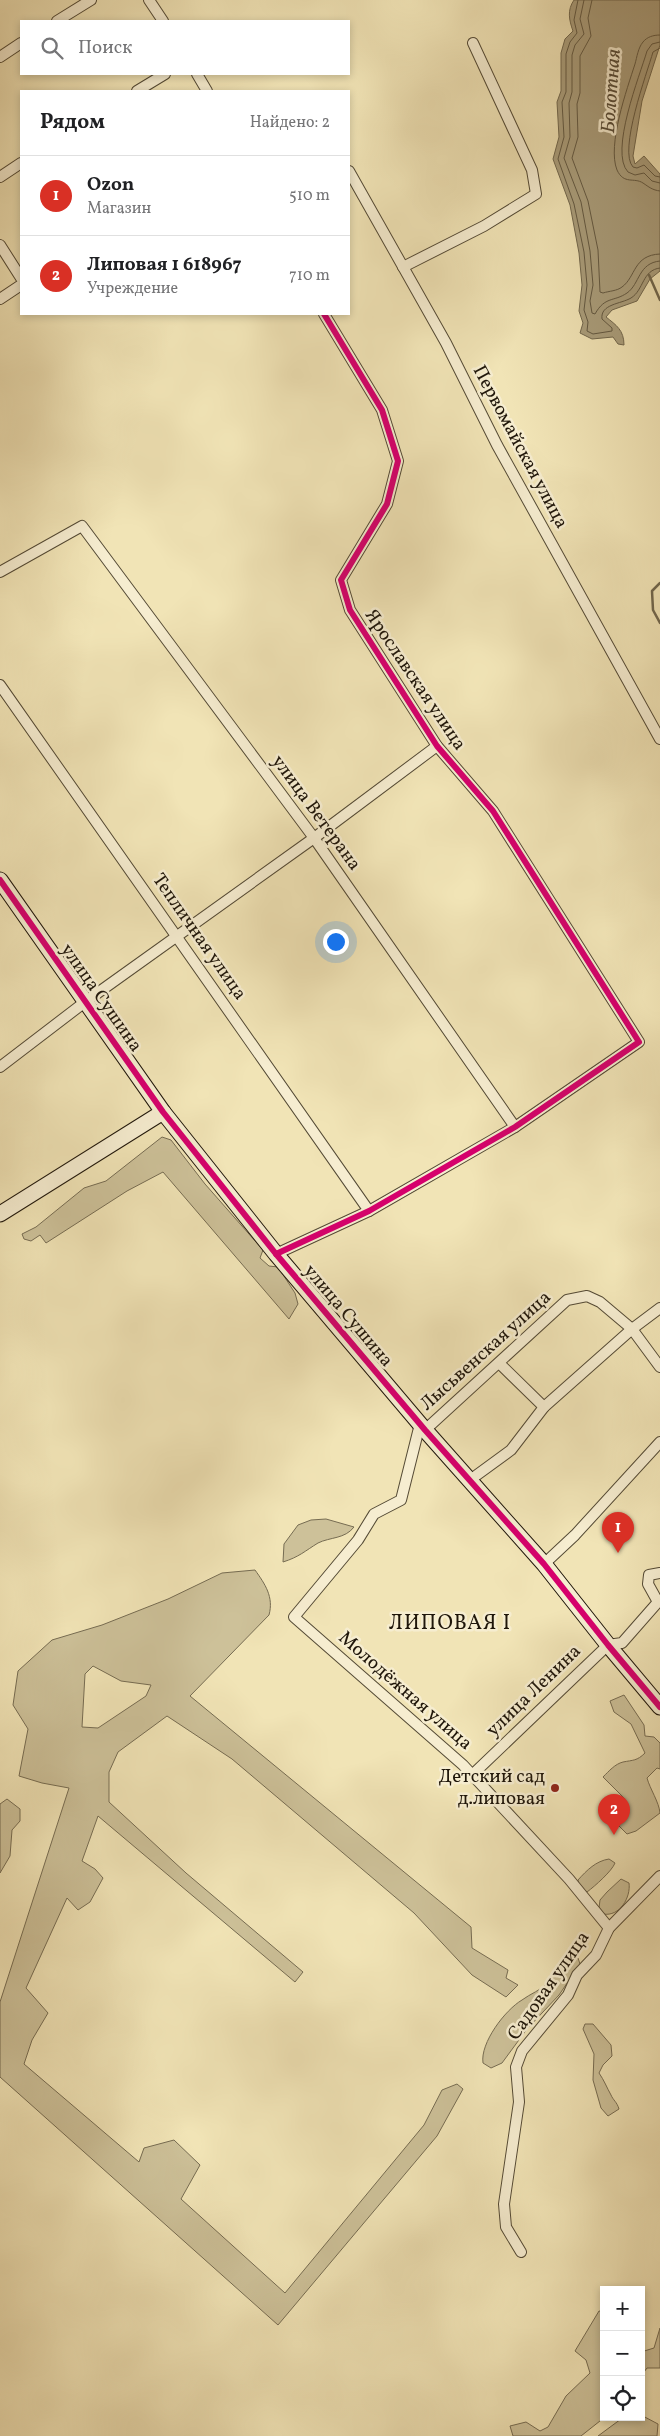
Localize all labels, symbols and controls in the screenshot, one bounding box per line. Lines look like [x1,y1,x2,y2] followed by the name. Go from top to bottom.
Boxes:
[20,20,350,75] search box
[38,34,66,62] icon: search
[78,35,132,61] text: Поиск
[595,48,629,134] water label: Болотная
[40,108,105,137] text: Рядом
[250,112,330,134] text: Найдено: 2
[87,172,134,198] text: Ozon
[53,185,59,207] text: 1
[289,185,330,207] text: 510 m
[87,198,151,220] text: Магазин
[87,252,242,278] text: Липовая 1 618967
[52,265,60,287] text: 2
[289,265,330,287] text: 710 m
[87,278,178,300] text: Учреждение
[466,361,574,533] street label: Первомайская улица
[358,604,472,756] street label: Ярославская улица
[265,750,367,876] street label: улица Ветерана
[146,868,252,1006] street label: Тепличная улица
[323,929,349,955] your location
[54,939,148,1057] street label: улица Сушина
[297,1259,399,1373] street label: улица Сушина
[415,1285,557,1417] street label: Лысьвенская улица
[602,1512,634,1553] pin: 1
[389,1609,511,1638] district label: ЛИПОВАЯ I
[332,1625,478,1757] street label: Молодёжная улица
[481,1639,587,1743] street label: улица Ленина
[439,1764,545,1812] place label: Детский сад д.липовая
[549,1782,561,1794] marker: Детский сад д.липовая
[598,1794,630,1835] pin: 2
[502,1926,596,2046] street label: Садовая улица
[600,2286,645,2421] map controls
[600,2286,645,2331] button: +
[600,2331,645,2376] button: −
[600,2376,645,2421] button: locate

